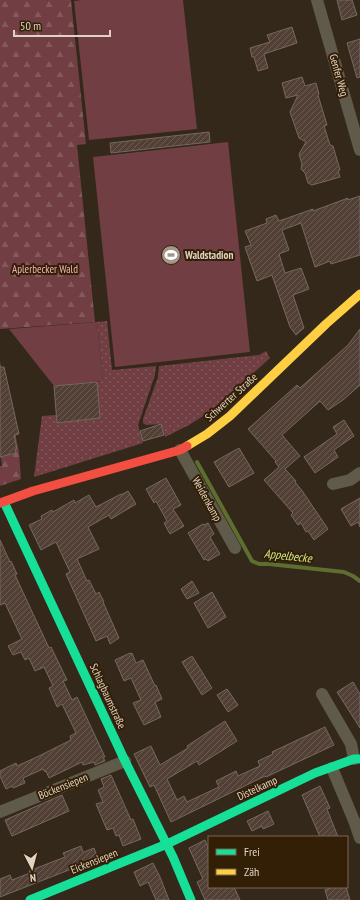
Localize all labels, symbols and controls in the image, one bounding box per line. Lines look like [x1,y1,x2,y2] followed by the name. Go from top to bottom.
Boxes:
[14,12,110,38] scale bar
[20,18,41,33] text: 50 m
[326,52,352,98] street label: Genfer Weg
[160,244,182,266] sports icon: Waldstadion
[184,248,233,262] place label: Waldstadion
[12,262,78,276] park label: Aplerbecker Wald
[202,370,260,424] street label: Schwerter Straße
[189,474,225,524] street label: Weidenkamp
[264,546,314,566] water label: Appelbecke
[87,661,129,731] street label: Schlagbaumstraße
[36,770,90,802] street label: Böckensiepen
[235,773,279,803] street label: Distelkamp
[208,836,348,888] legend
[244,844,260,859] text: Frei
[68,845,120,877] street label: Eickensiepen
[12,848,52,888] north arrow
[244,864,259,879] text: Zäh
[29,871,37,885] text: N

